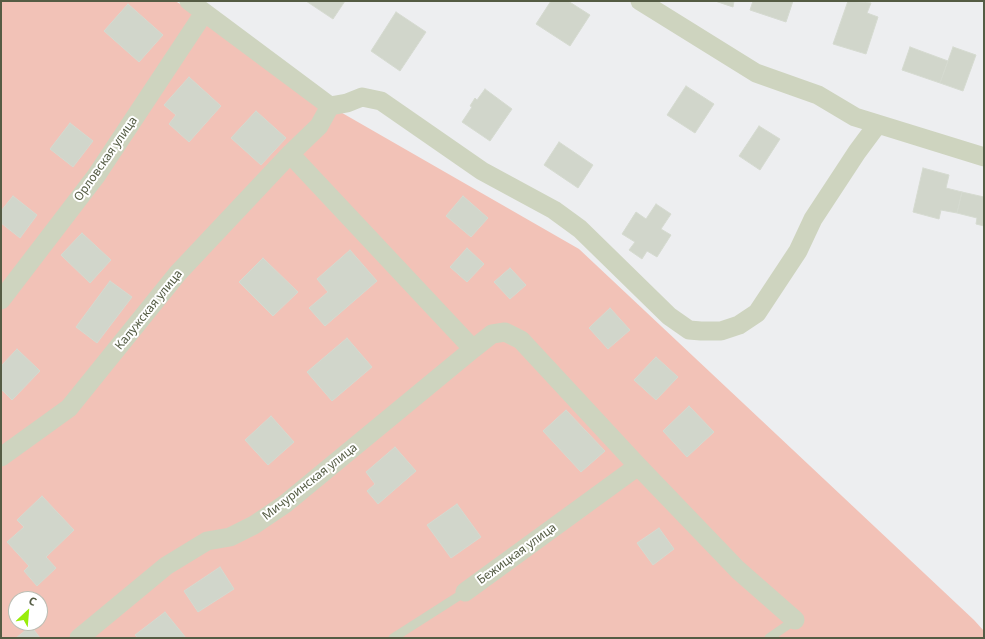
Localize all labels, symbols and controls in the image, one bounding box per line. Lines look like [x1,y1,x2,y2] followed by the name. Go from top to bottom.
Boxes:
[71,114,141,204] street label: Орловская улица
[112,267,186,353] street label: Калужская улица
[260,440,360,524] street label: Мичуринская улица
[475,520,559,588] street label: Бежицкая улица
[8,591,48,631] north arrow
[27,592,40,609] text: С

